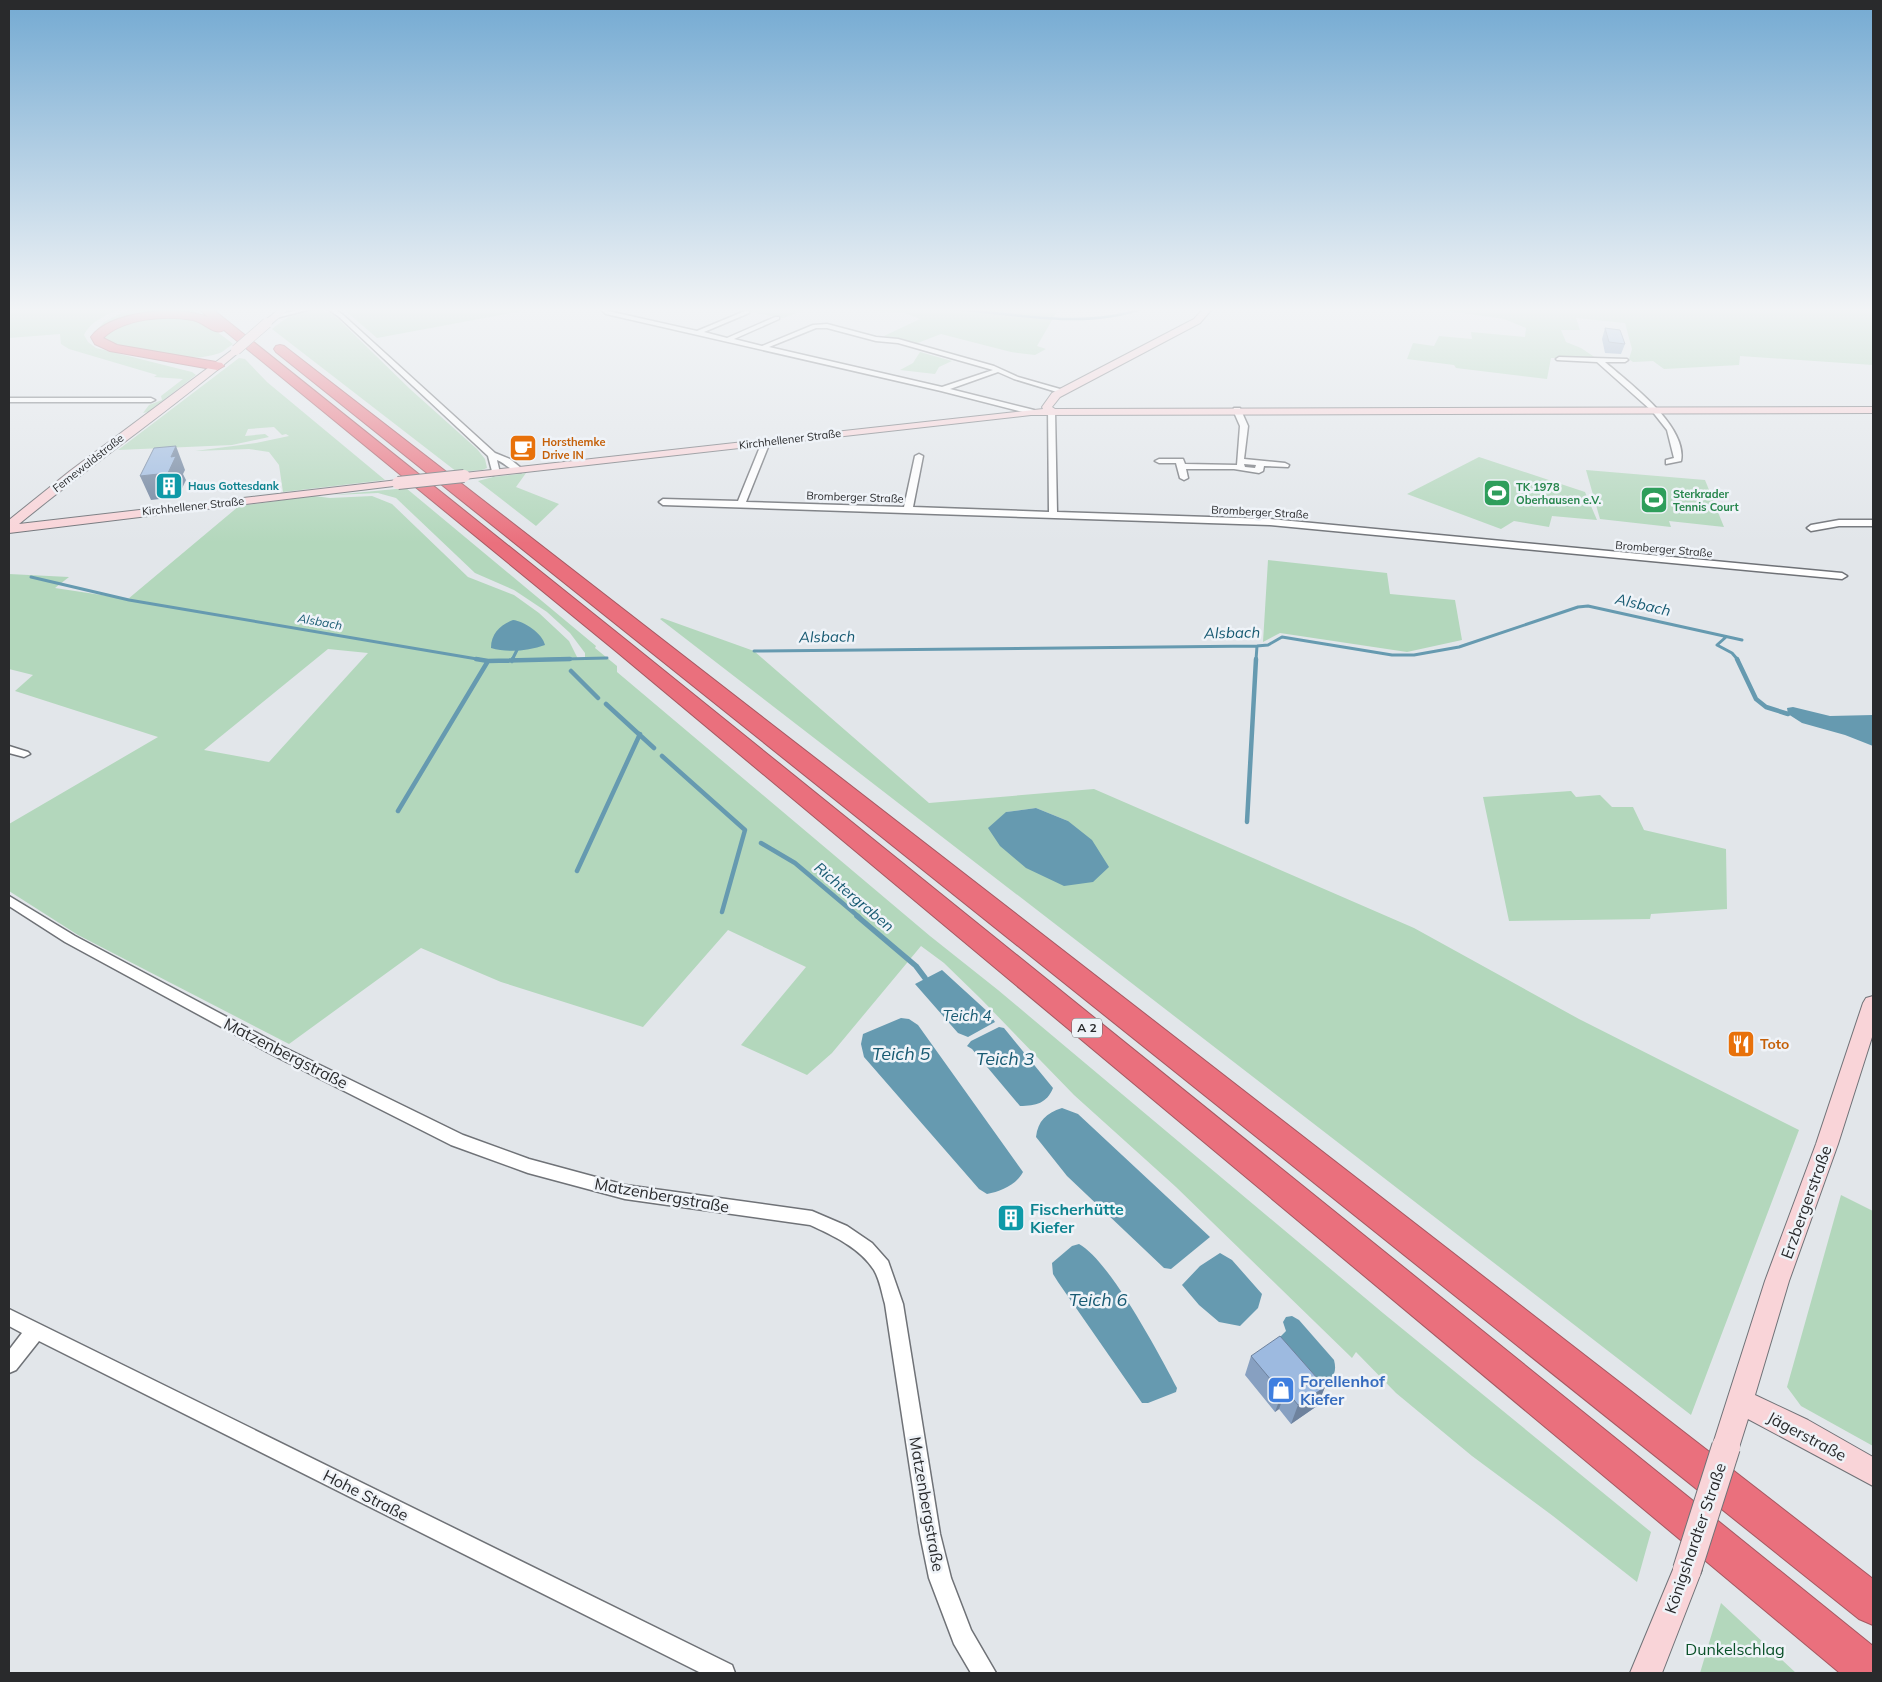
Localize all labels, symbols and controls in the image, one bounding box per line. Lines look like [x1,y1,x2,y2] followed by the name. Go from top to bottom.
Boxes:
[738,426,842,452] street label: Kirchhellener Straße
[50,431,126,495] street label: Fernewaldstraße
[508,433,538,463] cafe icon: Horsthemke Drive IN
[542,435,605,462] place label: Horsthemke Drive IN
[154,471,184,501] building icon: Haus Gottesdank
[1482,478,1512,508] sports icon: TK 1978 Oberhausen e.V.
[188,479,280,493] place label: Haus Gottesdank
[1516,480,1601,507] place label: TK 1978 Oberhausen e.V.
[1639,485,1669,515] sports icon: Sterkrader Tennis Court
[1673,487,1739,514] place label: Sterkrader Tennis Court
[806,488,904,506] street label: Bromberger Straße
[141,494,245,518] street label: Kirchhellener Straße
[1211,502,1309,522] street label: Bromberger Straße
[1615,538,1713,560] street label: Bromberger Straße
[1613,589,1673,620] water label: Alsbach
[296,610,344,633] water label: Alsbach
[1203,623,1260,643] water label: Alsbach
[798,627,855,647] water label: Alsbach
[811,858,898,936] water label: Richtergraben
[943,1006,991,1025] water label: Teich 4
[221,1013,351,1093] street label: Matzenbergstraße
[1072,1018,1102,1038] road number: A 2
[1726,1029,1756,1059] restaurant icon: Toto
[1760,1035,1789,1053] place label: Toto
[872,1042,930,1065] water label: Teich 5
[976,1047,1034,1070] water label: Teich 3
[1776,1143,1836,1261] street label: Erzbergerstraße
[593,1173,731,1217] street label: Matzenbergstraße
[1030,1199,1124,1237] place label: Fischerhütte Kiefer
[996,1203,1026,1233] building icon: Fischerhütte Kiefer
[1069,1288,1127,1311] water label: Teich 6
[1300,1371,1386,1409] place label: Forellenhof Kiefer
[1266,1375,1296,1405] shop icon: Forellenhof Kiefer
[1764,1407,1850,1465] street label: Jägerstraße
[905,1435,949,1573] street label: Matzenbergstraße
[1660,1460,1730,1616] street label: Königshardter Straße
[320,1465,412,1525] street label: Hohe Straße
[1685,1639,1785,1659] park label: Dunkelschlag

